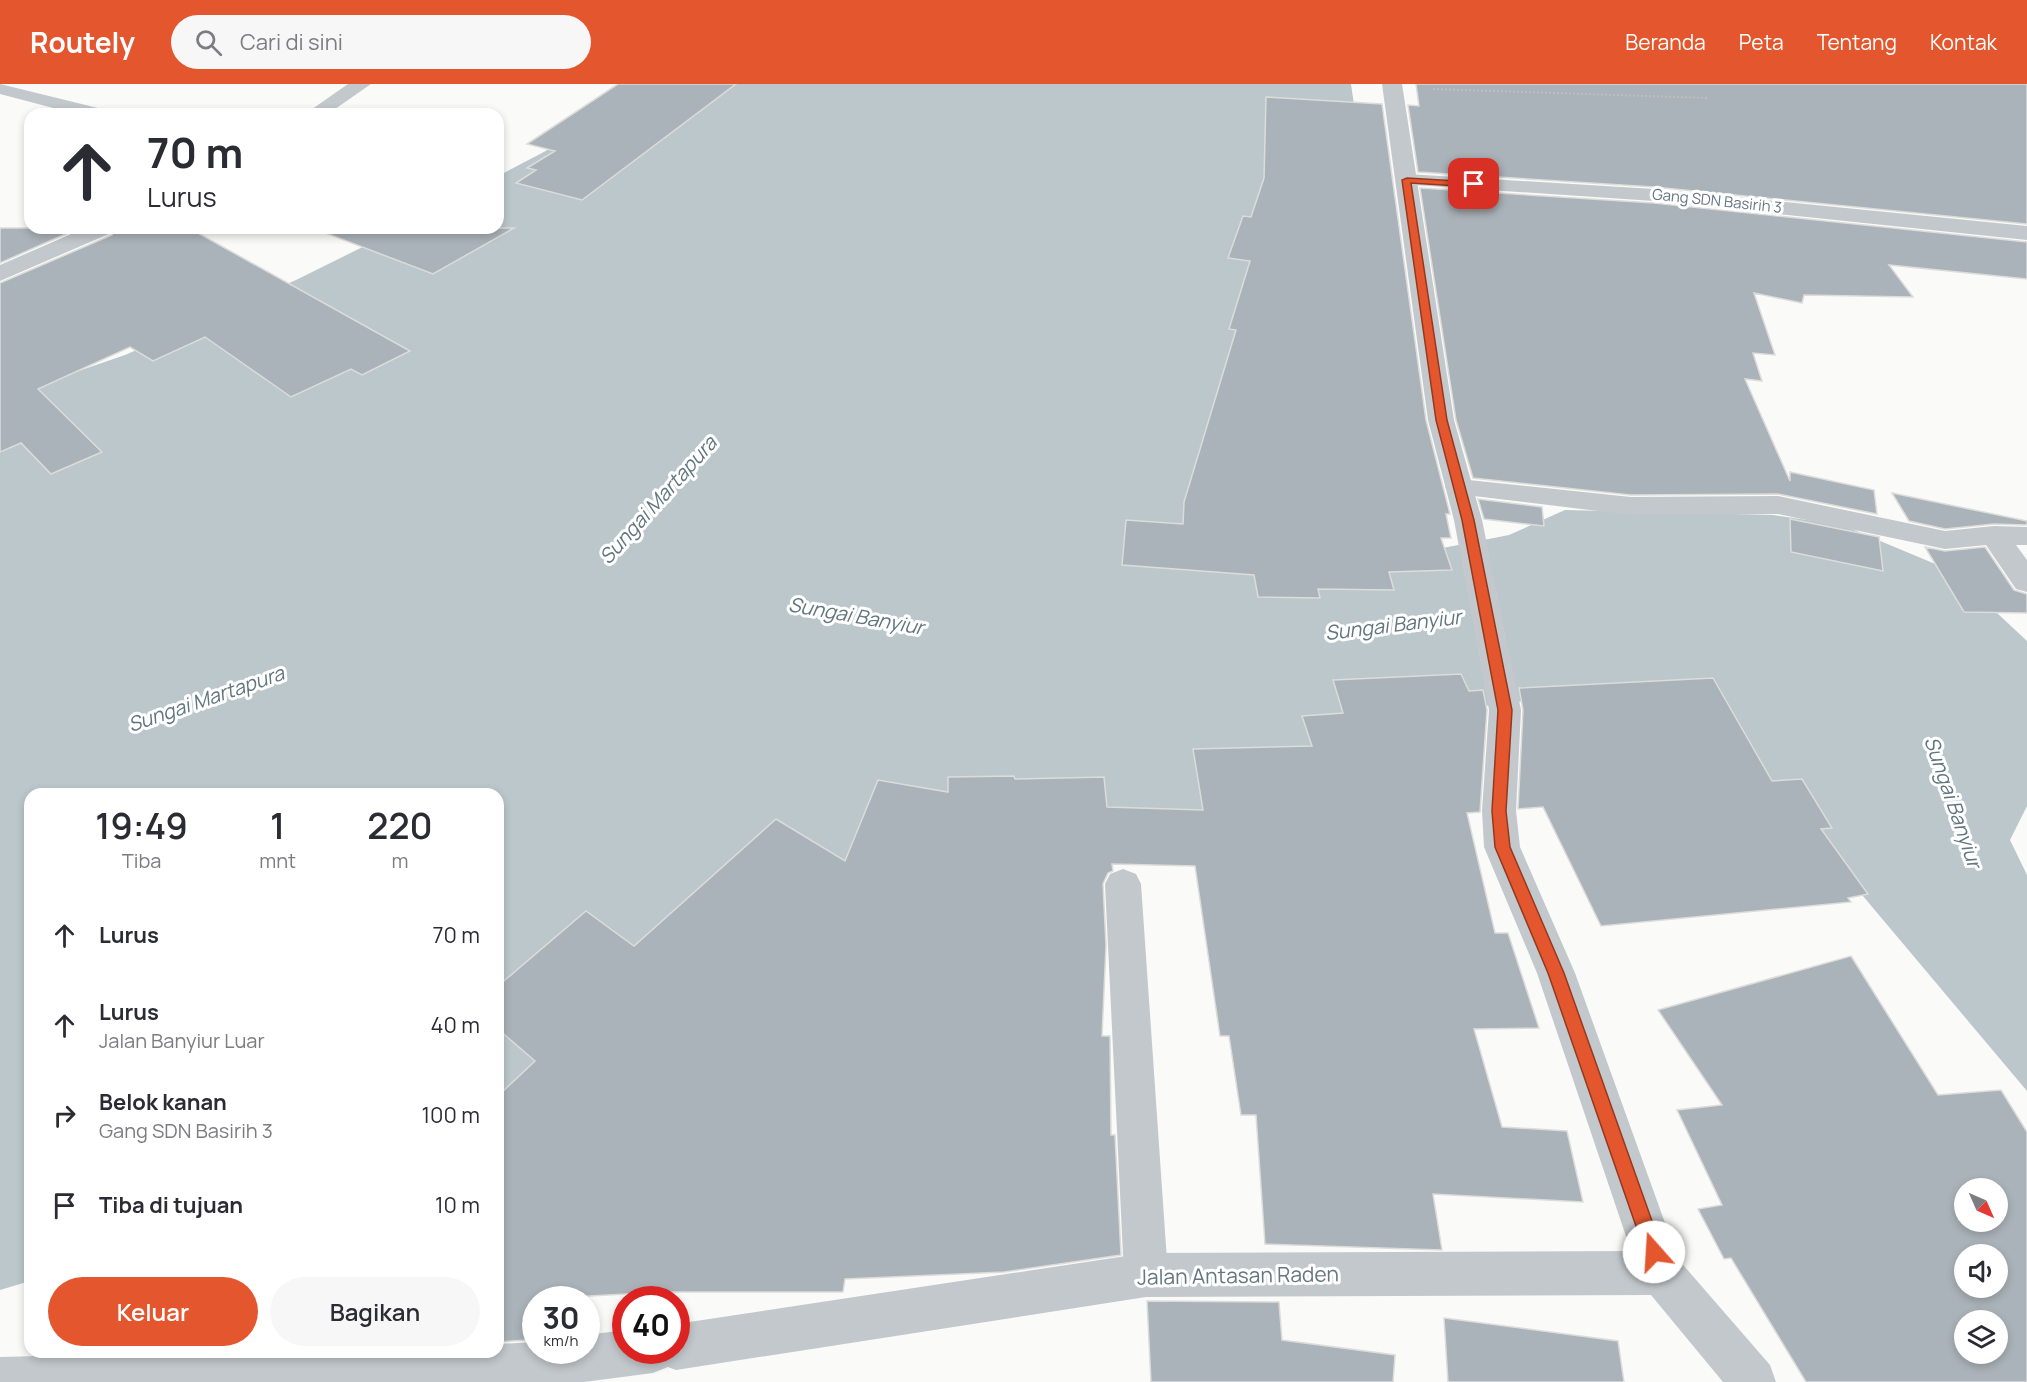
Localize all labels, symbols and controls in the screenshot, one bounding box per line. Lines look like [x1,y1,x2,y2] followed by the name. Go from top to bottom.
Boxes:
[171,15,591,69] search box
[30,23,135,61] text: Routely
[192,26,225,59] icon: search
[240,27,343,57] text: Cari di sini
[1625,28,1706,56] text: Beranda
[1739,28,1784,56] text: Peta
[1817,28,1897,56] text: Tentang
[1930,28,1997,56] text: Kontak
[147,123,243,181] text: 70 m
[48,132,126,210] icon: ahead
[1448,158,1499,209] pin
[1457,167,1490,200] icon: arrive
[147,178,217,215] text: Lurus
[1651,183,1783,218] street label: Gang SDN Basirih 3
[593,429,723,569] water label: Sungai Martapura
[786,590,929,641] water label: Sungai Banyiur
[1323,602,1465,646] water label: Sungai Banyiur
[124,659,288,738] water label: Sungai Martapura
[1918,733,1989,874] water label: Sungai Banyiur
[95,801,188,850] text: 19:49
[270,801,285,850] text: 1
[367,801,433,850] text: 220
[122,847,161,874] text: Tiba
[259,847,296,874] text: mnt
[392,847,409,874] text: m
[48,919,81,952] icon: ahead
[99,920,159,950] text: Lurus
[432,920,480,950] text: 70 m
[99,997,159,1027] text: Lurus
[48,1009,81,1042] icon: ahead
[431,1010,480,1040] text: 40 m
[99,1027,265,1054] text: Jalan Banyiur Luar
[99,1087,227,1117] text: Belok kanan
[48,1099,81,1132] icon: right
[422,1100,480,1130] text: 100 m
[99,1117,273,1144] text: Gang SDN Basirih 3
[1954,1178,2008,1232] north arrow
[1954,1178,2008,1364] map controls
[48,1189,81,1222] icon: arrive
[99,1190,243,1220] text: Tiba di tujuan
[435,1190,480,1220] text: 10 m
[1622,1220,1686,1284] position arrow
[1954,1244,2008,1298] button: sound
[1137,1259,1339,1291] street label: Jalan Antasan Raden
[48,1277,258,1346] button: Keluar
[270,1277,480,1346] button: Bagikan
[612,1286,690,1364] speed limit sign: 40
[542,1297,580,1338] text: 30
[1954,1310,2008,1364] button: layers
[544,1330,578,1351] text: km/h

